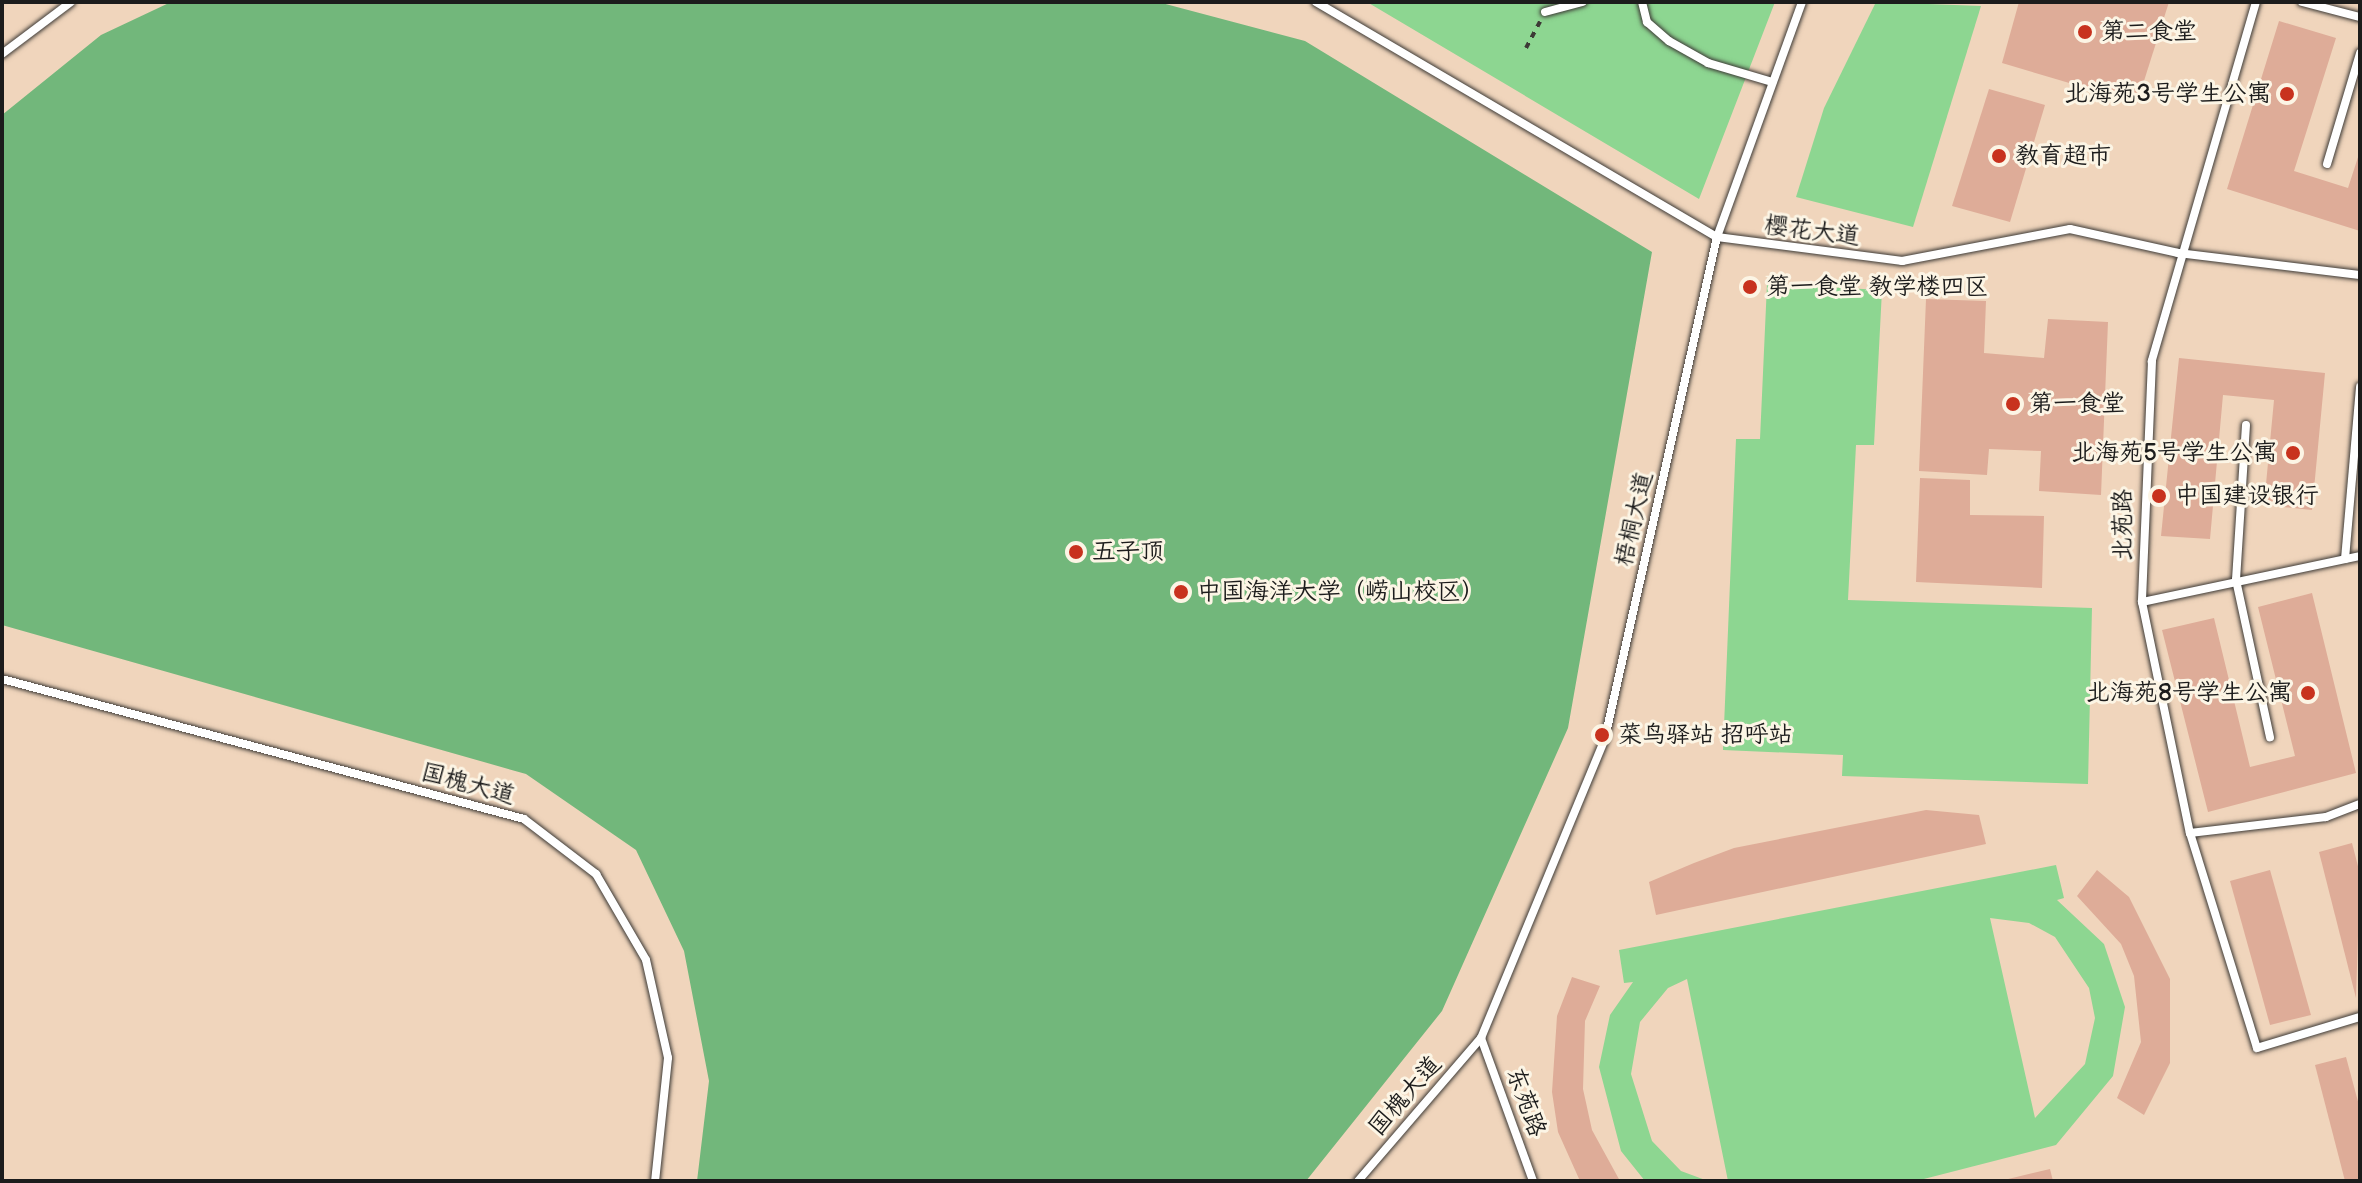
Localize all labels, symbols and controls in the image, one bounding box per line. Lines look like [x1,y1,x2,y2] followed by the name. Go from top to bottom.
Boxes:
[2101,18,2197,46] place label: 第二食堂
[2076,23,2094,41] marker: 第二食堂
[2064,80,2271,108] place label: 北海苑3号学生公寓
[2278,85,2296,103] marker: 北海苑3号学生公寓
[2015,142,2111,170] place label: 教育超市
[1990,147,2008,165] marker: 教育超市
[1763,211,1861,251] street label: 樱花大道
[1766,273,1988,301] place label: 第一食堂 教学楼四区
[1741,278,1759,296] marker: 第一食堂 教学楼四区
[2029,390,2125,418] place label: 第一食堂
[2004,395,2022,413] marker: 第一食堂
[2071,439,2277,467] place label: 北海苑5号学生公寓
[2284,444,2302,462] marker: 北海苑5号学生公寓
[1609,469,1659,569] street label: 梧桐大道
[2175,482,2319,510] place label: 中国建设银行
[2150,487,2168,505] marker: 中国建设银行
[2109,489,2137,561] street label: 北苑路
[1092,538,1164,566] place label: 五子顶
[1067,543,1085,561] marker: 五子顶
[1197,578,1485,606] place label: 中国海洋大学（崂山校区）
[1172,583,1190,601] marker: 中国海洋大学（崂山校区）
[2086,679,2292,707] place label: 北海苑8号学生公寓
[2299,684,2317,702] marker: 北海苑8号学生公寓
[1618,721,1792,749] place label: 菜鸟驿站 招呼站
[1593,726,1611,744] marker: 菜鸟驿站 招呼站
[418,758,518,810] street label: 国槐大道
[1363,1050,1447,1142] street label: 国槐大道
[1500,1063,1552,1141] street label: 东苑路

